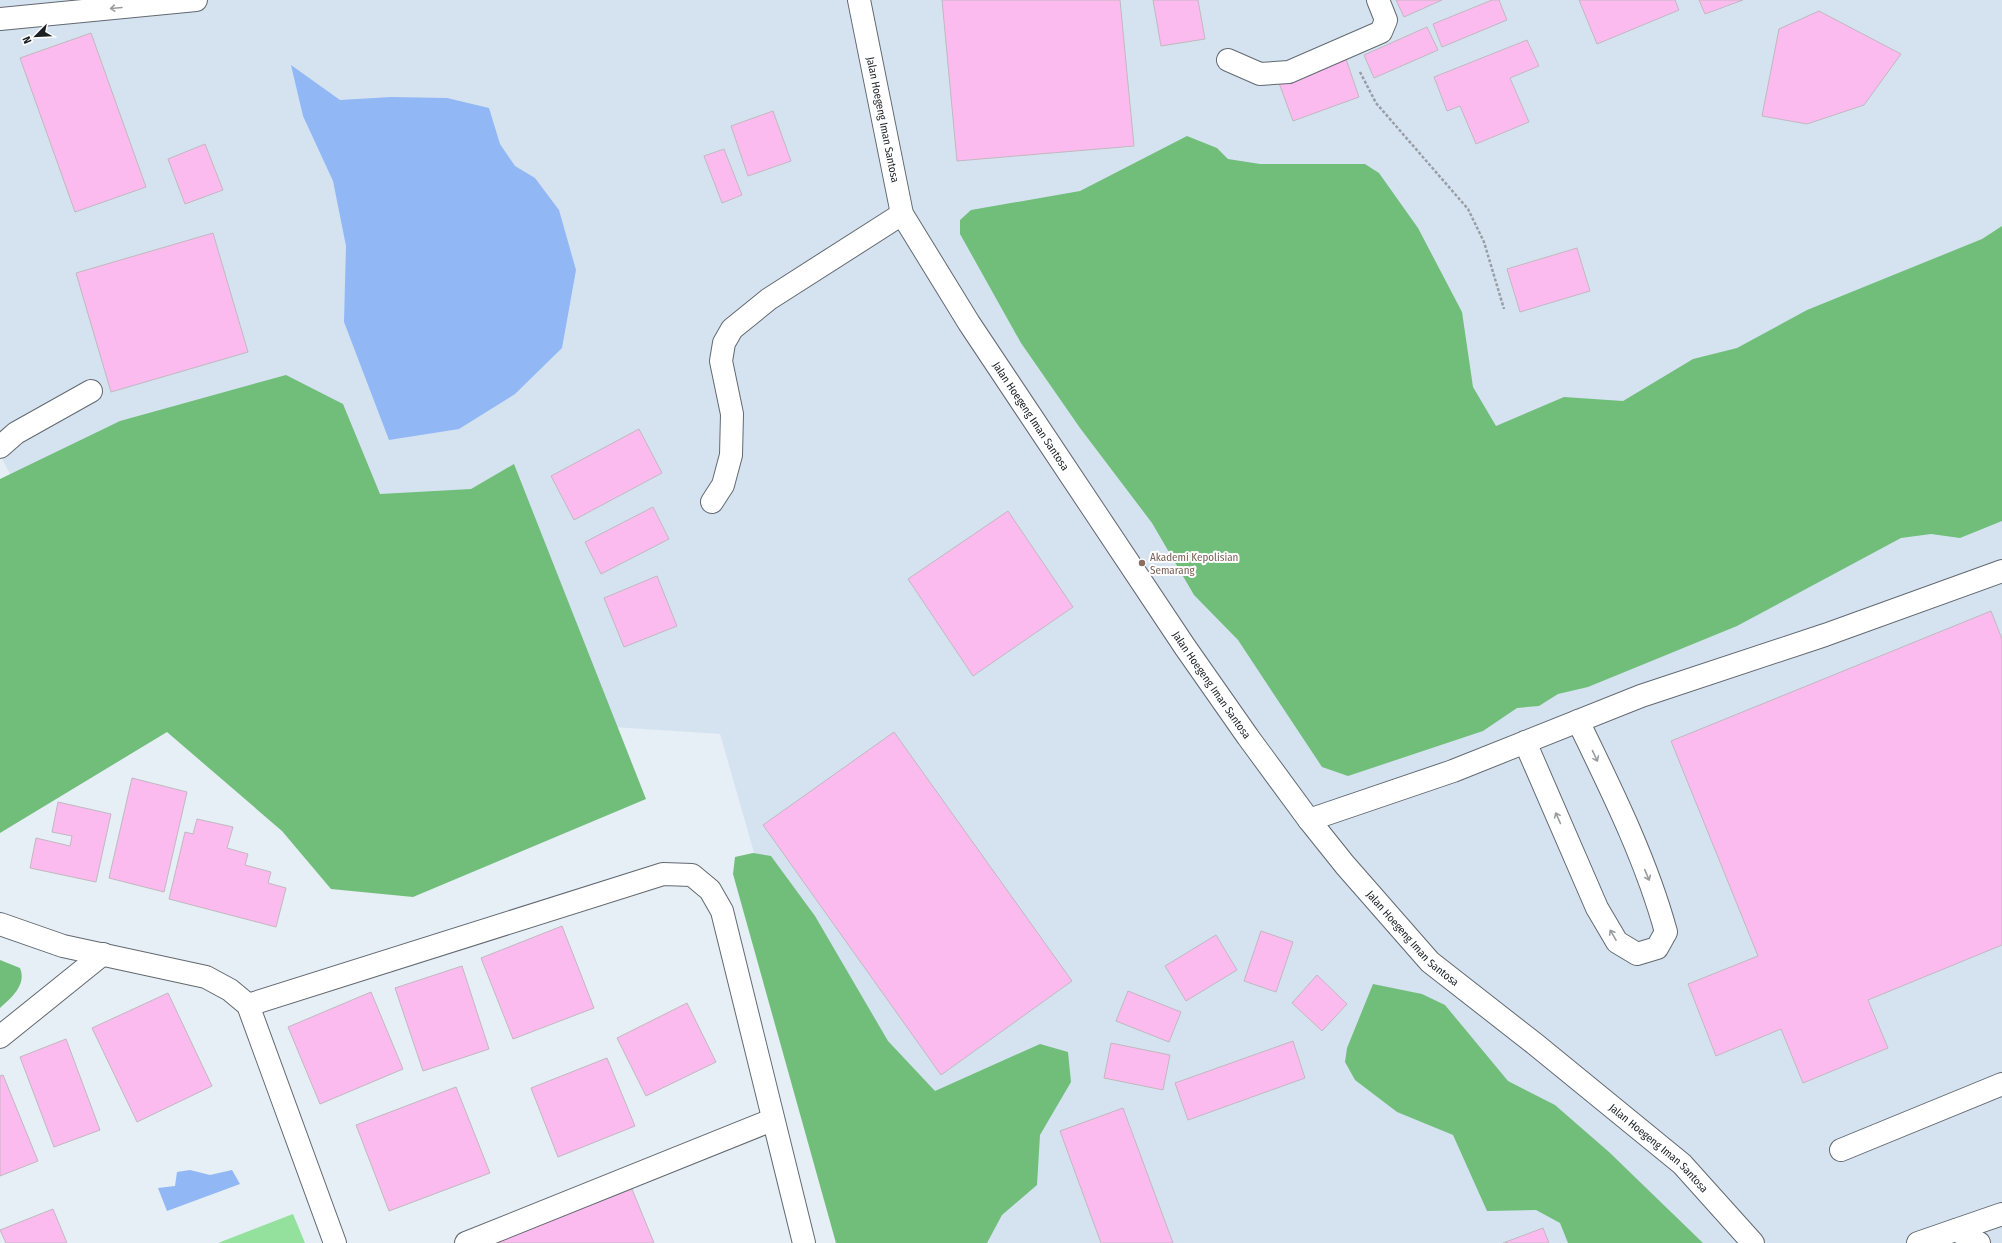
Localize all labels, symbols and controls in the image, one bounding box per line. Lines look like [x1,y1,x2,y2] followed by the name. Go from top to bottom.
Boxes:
[110,4,123,11] one-way arrow
[16,16,56,56] north arrow
[20,34,35,46] text: N
[864,56,902,184] street label: Jalan Hoegeng Iman Santosa
[990,359,1071,473] street label: Jalan Hoegeng Iman Santosa
[1150,551,1238,577] place label: Akademi Kepolisian Semarang
[1137,558,1147,568] marker: Akademi Kepolisian Semarang
[1169,629,1253,741] street label: Jalan Hoegeng Iman Santosa
[1592,750,1599,762] one-way arrow
[1554,812,1561,824] one-way arrow
[1643,869,1651,881] one-way arrow
[1363,888,1461,989] street label: Jalan Hoegeng Iman Santosa
[1609,929,1617,941] one-way arrow
[1606,1101,1710,1195] street label: Jalan Hoegeng Iman Santosa

